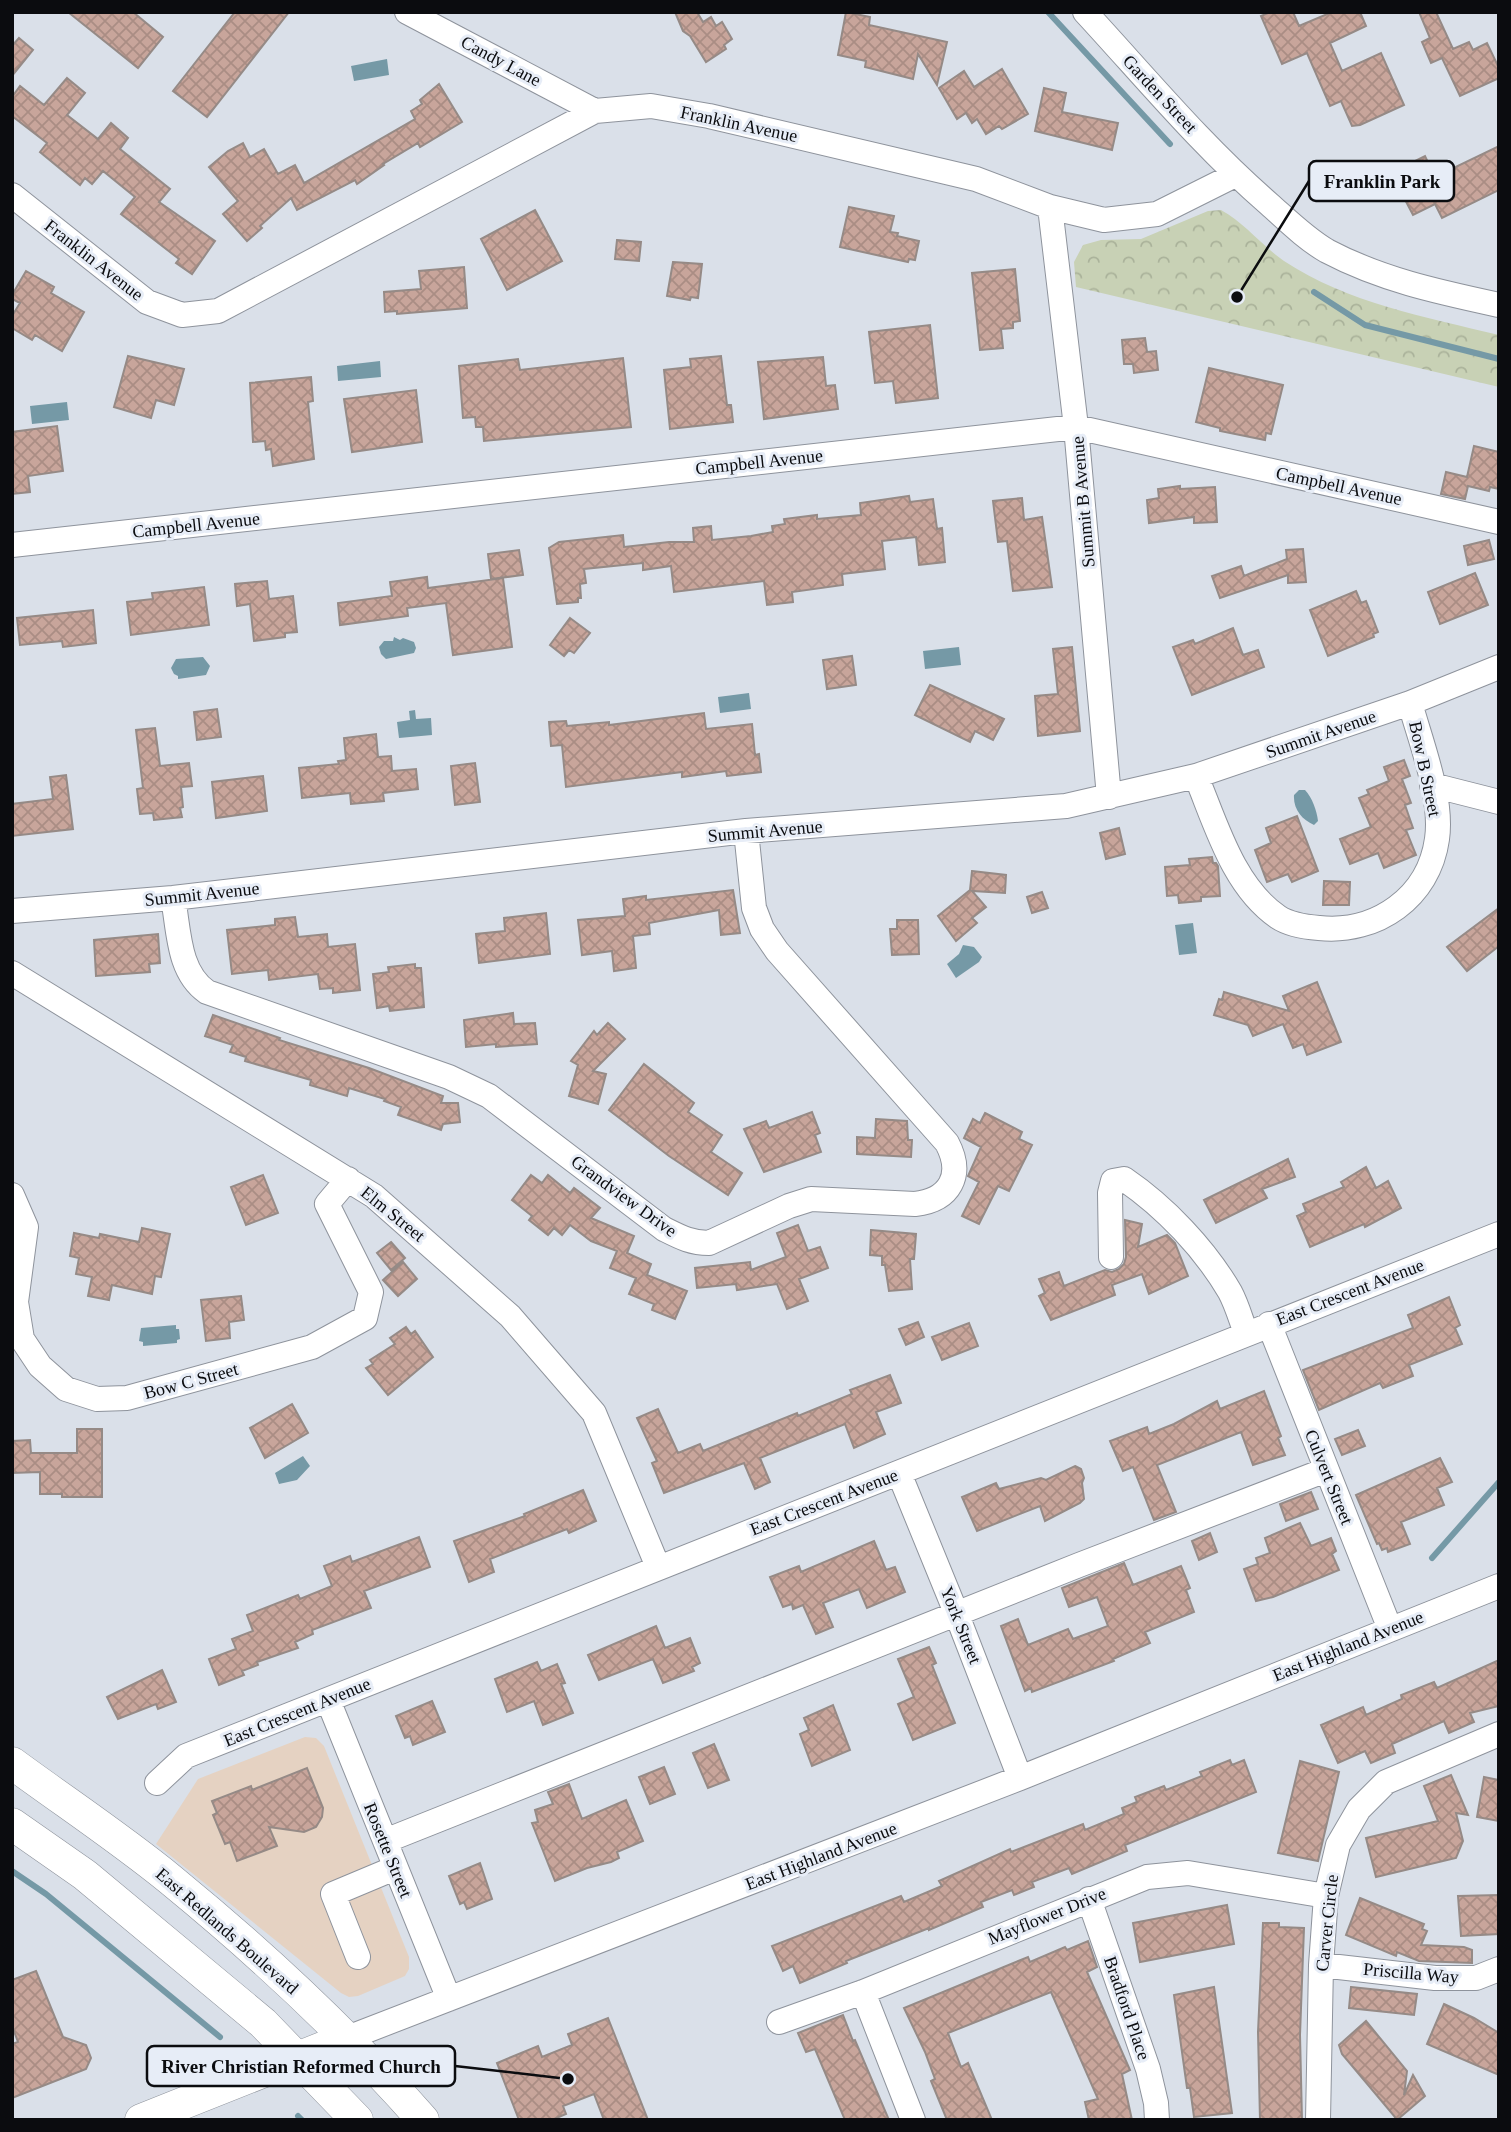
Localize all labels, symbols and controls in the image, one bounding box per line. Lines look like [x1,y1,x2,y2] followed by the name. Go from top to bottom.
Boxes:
[458,32,544,90] street label: Candy Lane
[1119,51,1201,137] street label: Garden Street
[679,102,799,146] street label: Franklin Avenue
[1309,161,1454,201] callout: Franklin Park
[1324,171,1441,192] text: Franklin Park
[41,215,147,305] street label: Franklin Avenue
[1067,436,1099,568] street label: Summit B Avenue
[694,445,824,479] street label: Campbell Avenue
[1274,463,1404,509] street label: Campbell Avenue
[131,508,261,542] street label: Campbell Avenue
[1263,706,1379,762] street label: Summit Avenue
[1405,719,1445,819] street label: Bow B Street
[707,816,823,846] street label: Summit Avenue
[144,878,260,910] street label: Summit Avenue
[567,1151,681,1241] street label: Grandview Drive
[357,1182,429,1246] street label: Elm Street
[1273,1255,1427,1329] street label: East Crescent Avenue
[142,1359,240,1403] street label: Bow C Street
[1301,1427,1357,1527] street label: Culvert Street
[747,1465,901,1539] street label: East Crescent Avenue
[936,1583,986,1667] street label: York Street
[1270,1607,1426,1685] street label: East Highland Avenue
[221,1673,373,1751] street label: East Crescent Avenue
[360,1800,416,1900] street label: Rosette Street
[742,1818,900,1894] street label: East Highland Avenue
[152,1864,302,1998] street label: East Redlands Boulevard
[1312,1873,1342,1973] street label: Carver Circle
[985,1883,1109,1949] street label: Mayflower Drive
[1100,1953,1154,2063] street label: Bradford Place
[1362,1959,1460,1987] street label: Priscilla Way
[147,2046,455,2086] callout: River Christian Reformed Church
[161,2056,441,2077] text: River Christian Reformed Church

